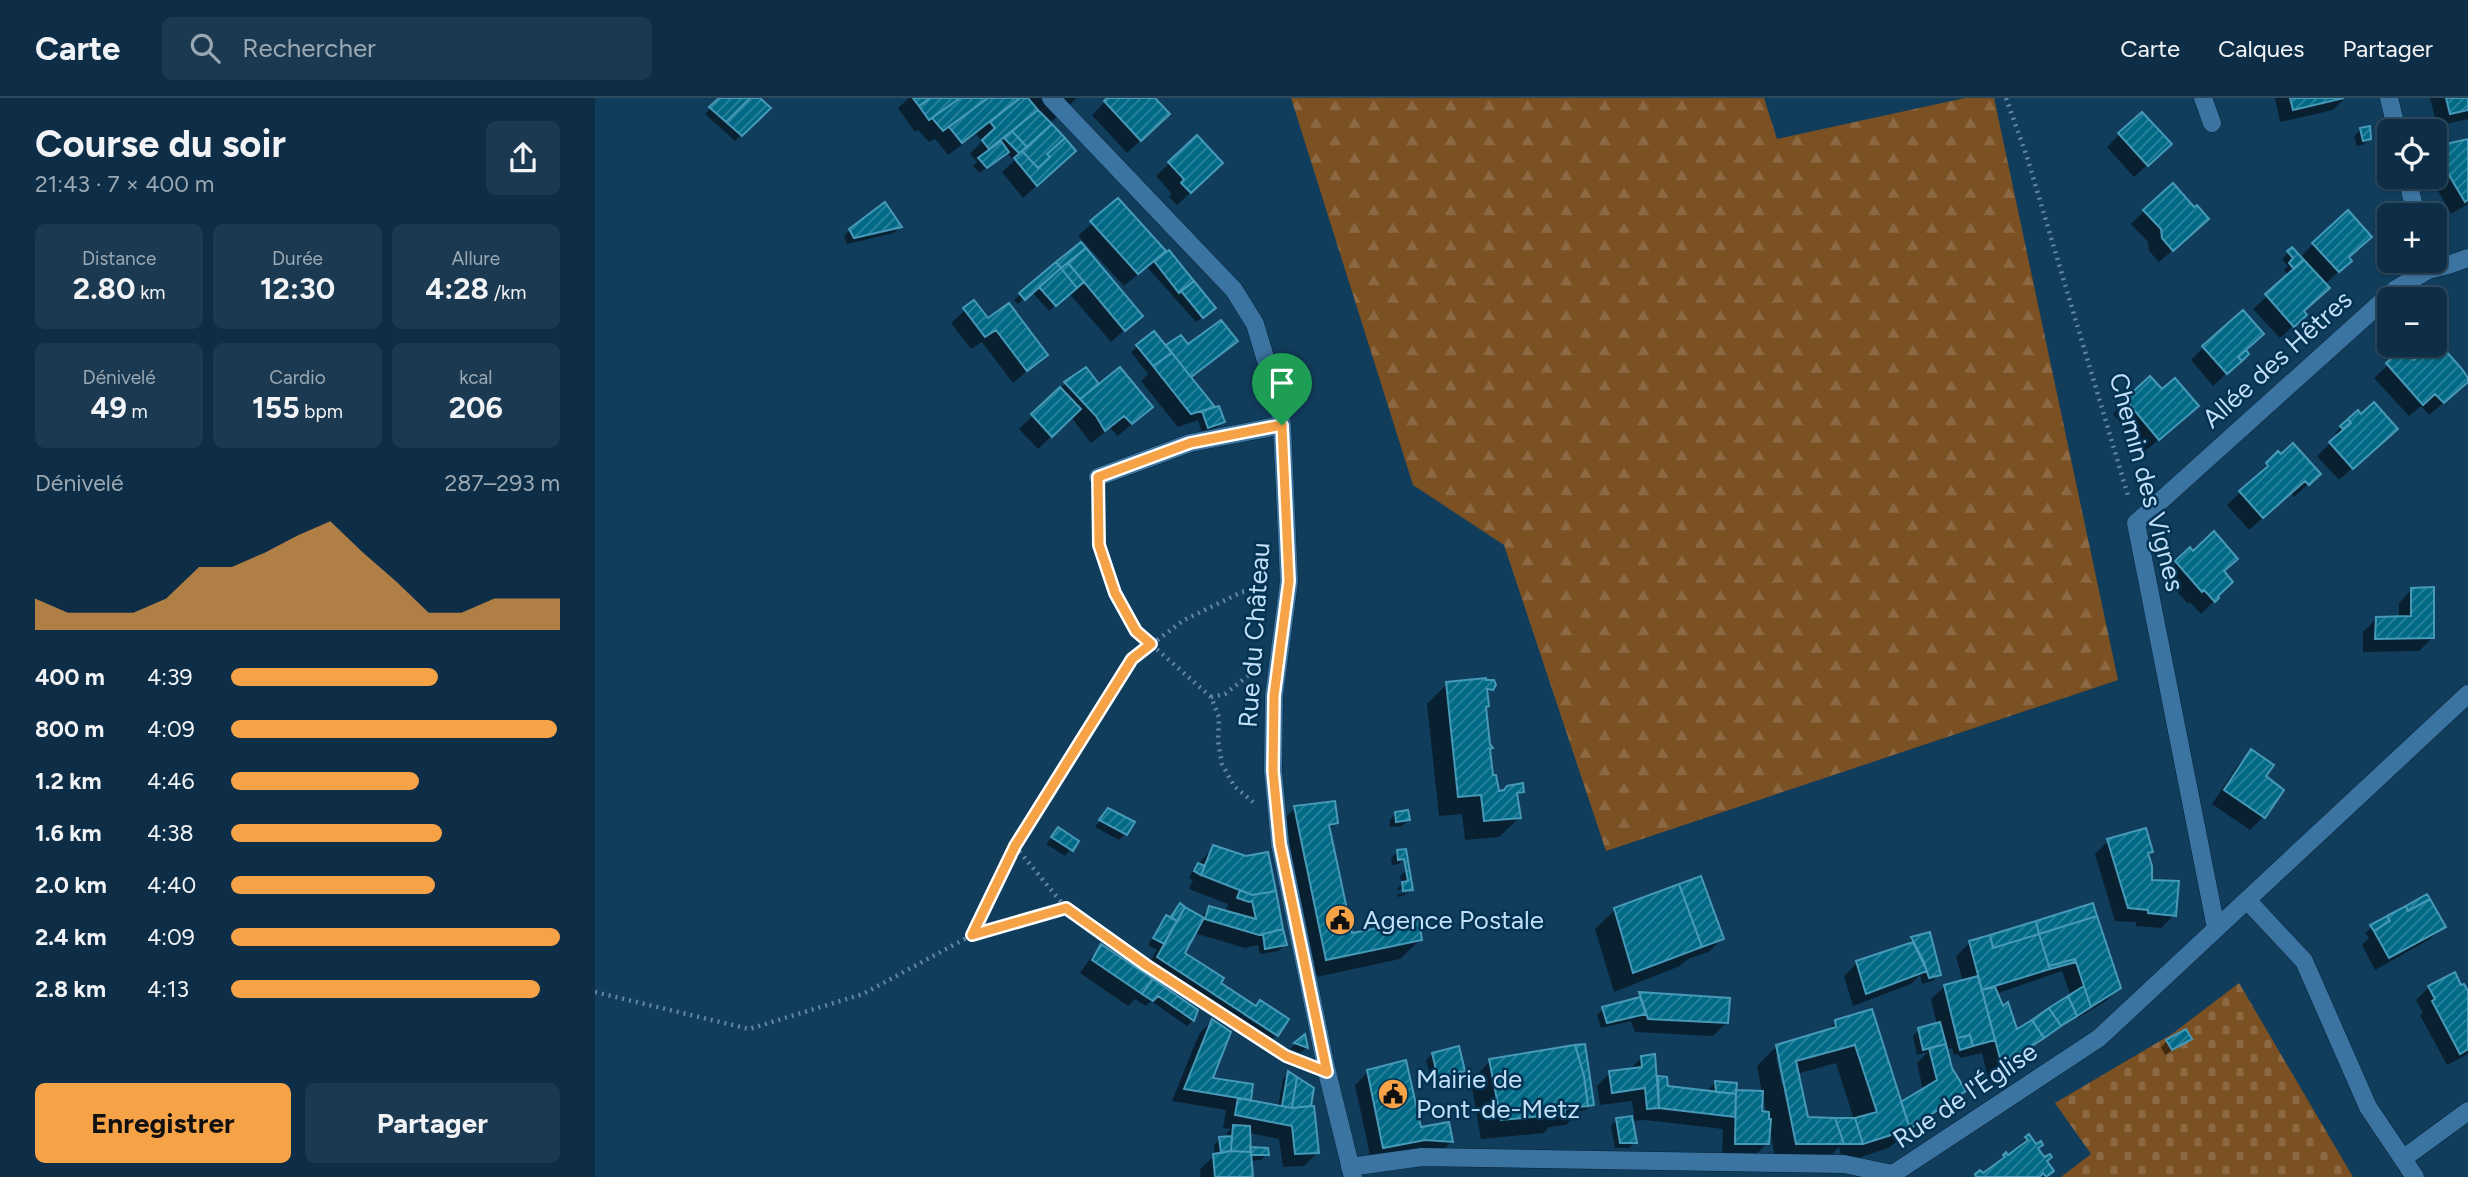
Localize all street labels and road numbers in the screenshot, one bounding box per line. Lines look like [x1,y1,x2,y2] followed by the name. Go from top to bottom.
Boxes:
[2195,283,2359,435] street label: Allée des Hêtres
[2102,369,2192,595] street label: Chemin des Vignes
[1232,541,1276,729] street label: Rue du Château
[1887,1035,2043,1155] street label: Rue de l'Église

